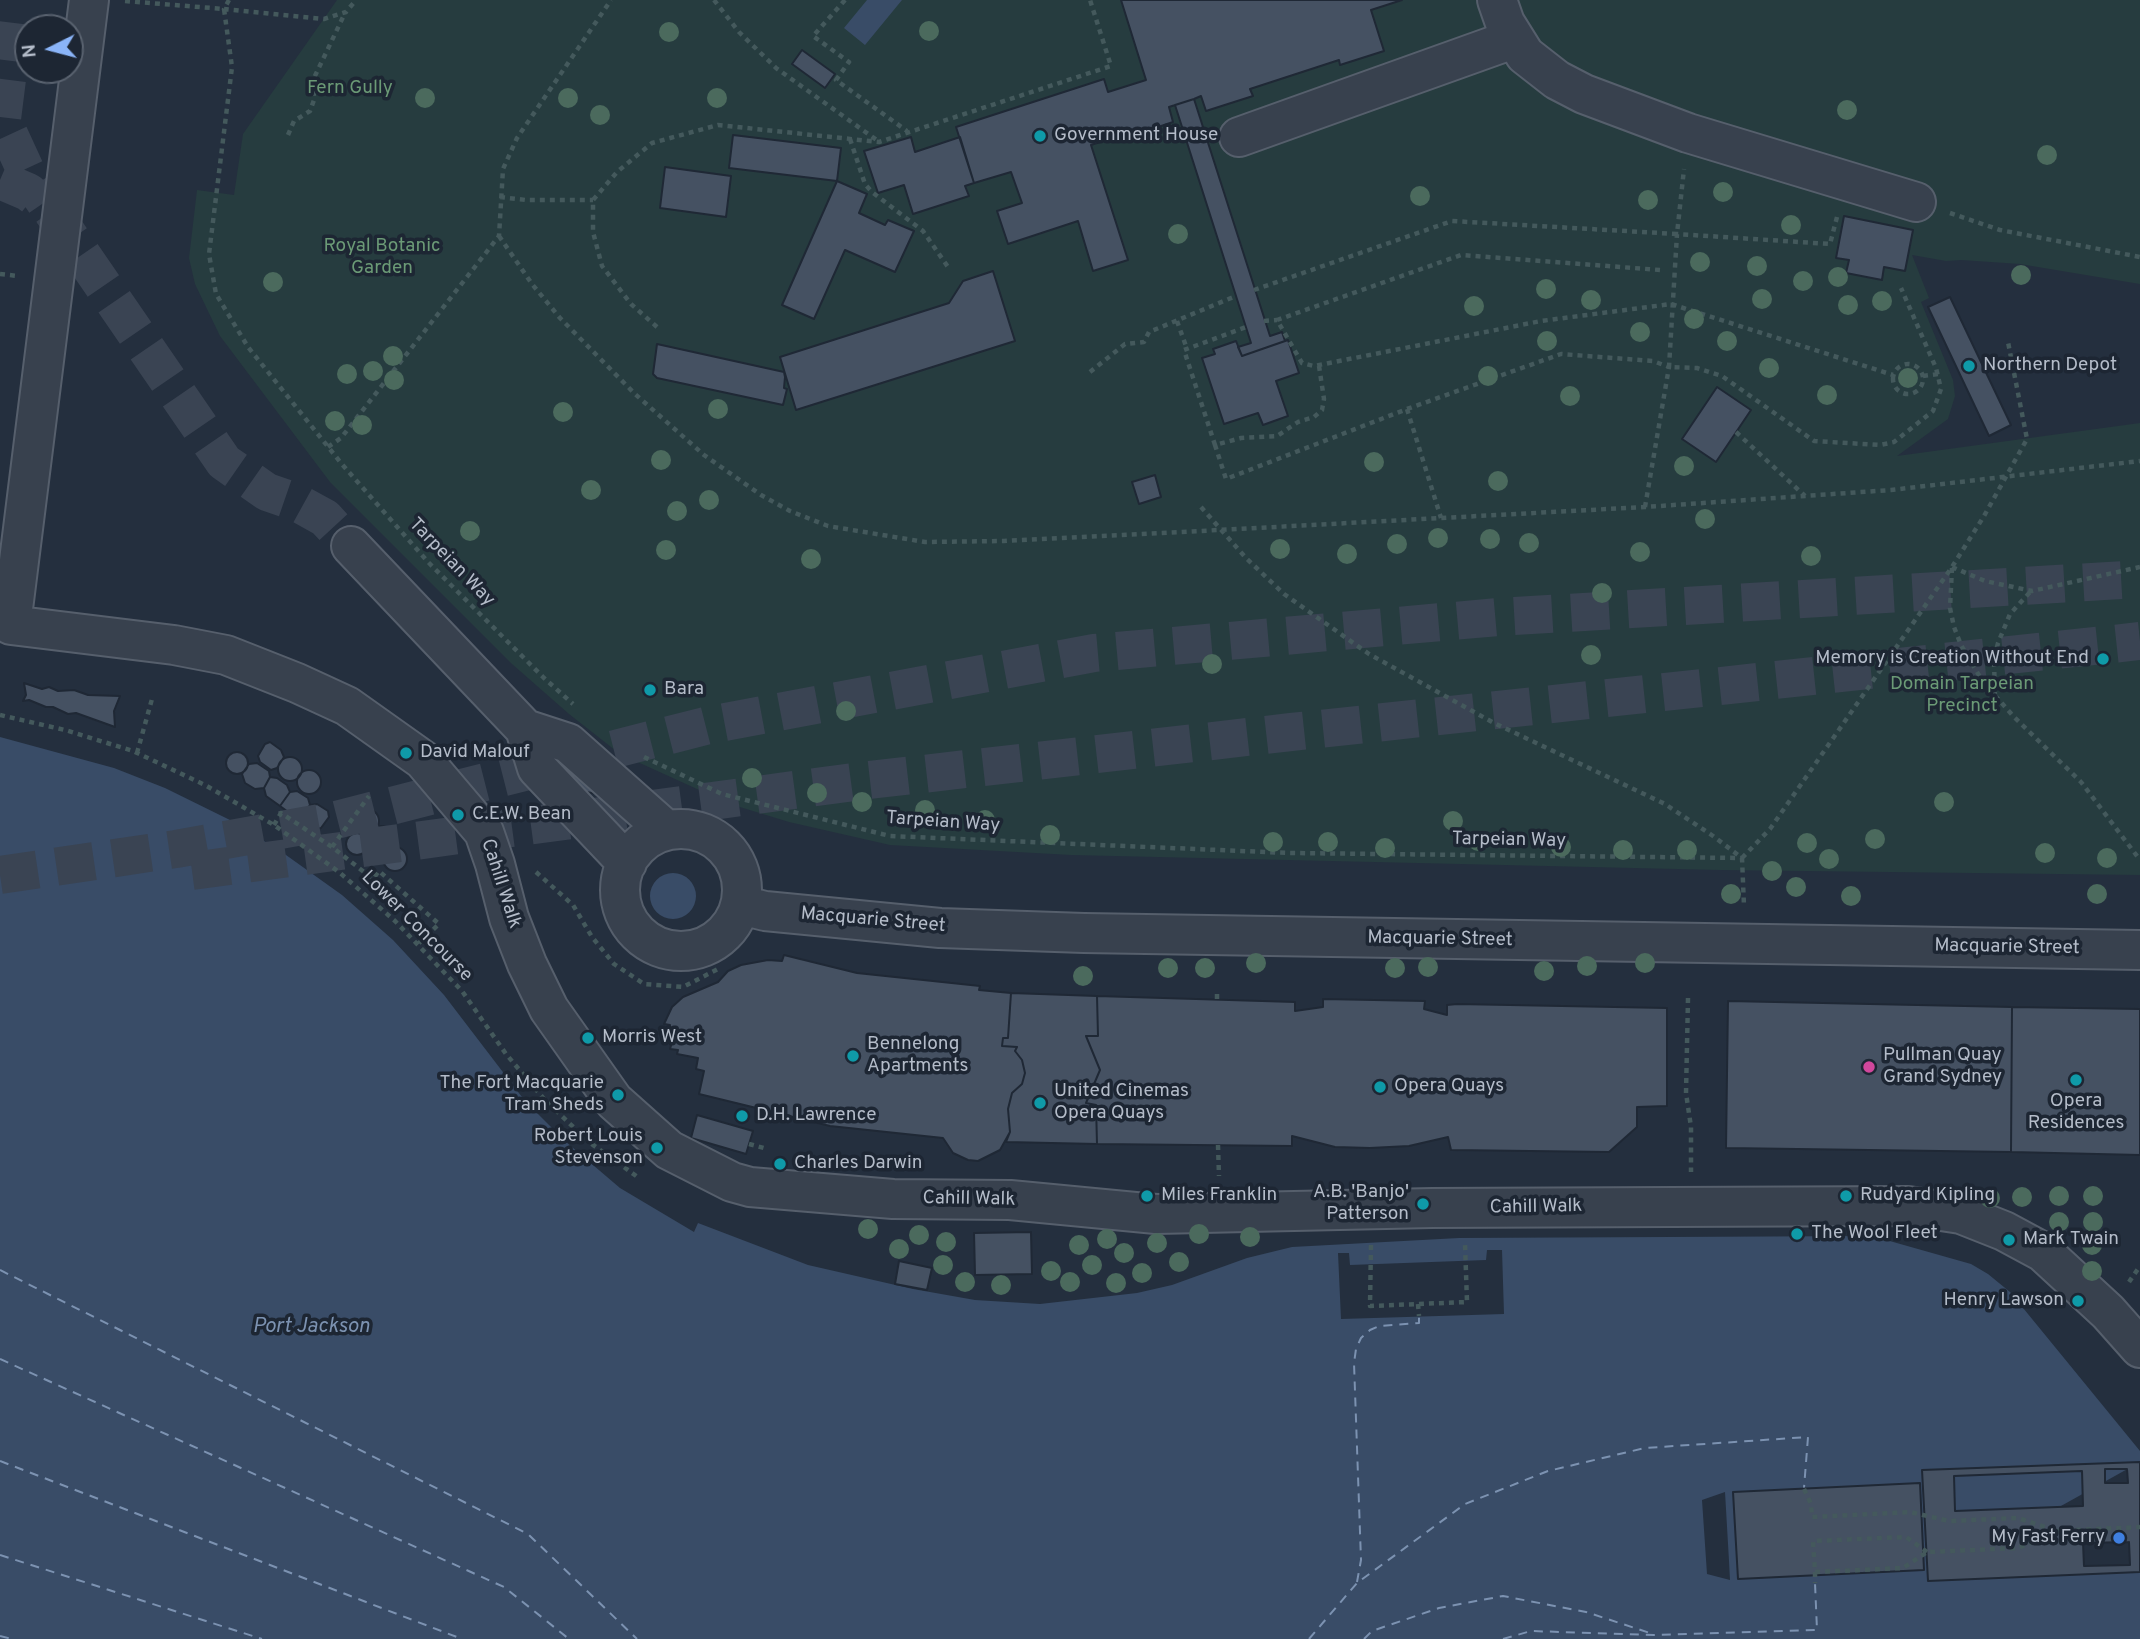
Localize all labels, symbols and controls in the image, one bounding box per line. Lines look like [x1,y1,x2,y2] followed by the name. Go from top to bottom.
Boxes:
[14,14,84,84] north arrow
[17,43,43,59] text: N
[307,78,393,100] park label: Fern Gully
[1054,125,1218,147] place label: Government House
[1032,128,1048,144] marker: Government House
[323,236,441,280] park label: Royal Botanic Garden
[1983,355,2117,377] place label: Northern Depot
[1961,358,1977,374] marker: Northern Depot
[403,514,499,612] street label: Tarpeian Way
[1815,648,2089,670] place label: Memory is Creation Without End
[2095,651,2111,667] marker: Memory is Creation Without End
[1890,674,2034,718] park label: Domain Tarpeian Precinct
[664,679,704,701] place label: Bara
[642,682,658,698] marker: Bara
[420,742,530,764] place label: David Malouf
[398,745,414,761] marker: David Malouf
[472,804,571,826] place label: C.E.W. Bean
[450,807,466,823] marker: C.E.W. Bean
[885,808,1001,838] street label: Tarpeian Way
[1452,829,1566,853] street label: Tarpeian Way
[475,836,525,932] street label: Cahill Walk
[356,867,476,987] street label: Lower Concourse
[800,903,946,939] street label: Macquarie Street
[1367,927,1513,953] street label: Macquarie Street
[1934,935,2080,961] street label: Macquarie Street
[602,1027,702,1049] place label: Morris West
[580,1030,596,1046] marker: Morris West
[867,1034,968,1078] place label: Bennelong Apartments
[1883,1045,2002,1089] place label: Pullman Quay Grand Sydney
[845,1048,861,1064] marker: Bennelong Apartments
[1861,1059,1877,1075] marker: Pullman Quay Grand Sydney
[2068,1072,2084,1088] marker: Opera Residences
[440,1073,604,1117] place label: The Fort Macquarie Tram Sheds
[1394,1076,1504,1098] place label: Opera Quays
[1372,1079,1388,1095] marker: Opera Quays
[1054,1081,1189,1125] place label: United Cinemas Opera Quays
[610,1087,626,1103] marker: The Fort Macquarie Tram Sheds
[2028,1091,2124,1135] place label: Opera Residences
[1032,1095,1048,1111] marker: United Cinemas Opera Quays
[756,1105,877,1127] place label: D.H. Lawrence
[734,1108,750,1124] marker: D.H. Lawrence
[534,1126,643,1170] place label: Robert Louis Stevenson
[649,1140,665,1156] marker: Robert Louis Stevenson
[794,1153,922,1175] place label: Charles Darwin
[772,1156,788,1172] marker: Charles Darwin
[1313,1182,1409,1226] place label: A.B. 'Banjo' Patterson
[1161,1185,1277,1207] place label: Miles Franklin
[1860,1185,1995,1207] place label: Rudyard Kipling
[922,1188,1016,1212] street label: Cahill Walk
[1139,1188,1155,1204] marker: Miles Franklin
[1838,1188,1854,1204] marker: Rudyard Kipling
[1415,1196,1431,1212] marker: A.B. 'Banjo' Patterson
[1489,1196,1583,1220] street label: Cahill Walk
[1811,1223,1938,1245] place label: The Wool Fleet
[1789,1226,1805,1242] marker: The Wool Fleet
[2023,1229,2119,1251] place label: Mark Twain
[2001,1232,2017,1248] marker: Mark Twain
[1943,1290,2064,1312] place label: Henry Lawson
[2070,1293,2086,1309] marker: Henry Lawson
[252,1315,370,1341] water label: Port Jackson
[1991,1527,2105,1549] place label: My Fast Ferry
[2111,1530,2127,1546] marker: My Fast Ferry

